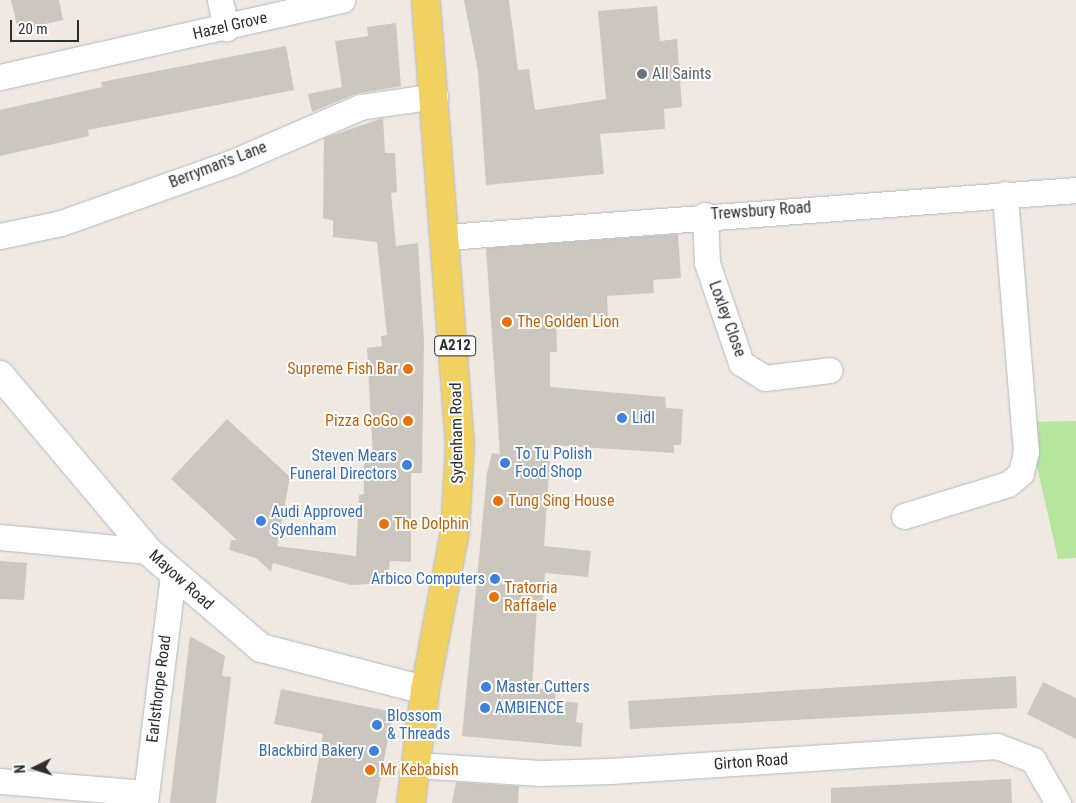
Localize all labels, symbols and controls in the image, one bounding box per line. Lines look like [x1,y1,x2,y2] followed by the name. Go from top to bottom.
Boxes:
[191,8,269,44] street label: Hazel Grove
[12,10,81,42] scale bar
[18,20,48,38] text: 20 m
[652,64,712,84] place label: All Saints
[636,68,648,80] marker: All Saints
[166,138,270,192] street label: Berryman's Lane
[710,198,812,224] street label: Trewsbury Road
[704,278,750,360] street label: Loxley Close
[517,312,619,332] place label: The Golden Lion
[501,316,513,328] marker: The Golden Lion
[434,334,476,358] road number: A212
[287,359,398,379] place label: Supreme Fish Bar
[402,363,414,375] marker: Supreme Fish Bar
[447,382,467,484] street label: Sydenham Road
[632,408,655,428] place label: Lidl
[325,411,398,431] place label: Pizza GoGo
[616,412,628,424] marker: Lidl
[402,415,414,427] marker: Pizza GoGo
[515,444,592,482] place label: To Tu Polish Food Shop
[290,446,397,484] place label: Steven Mears Funeral Directors
[499,457,511,469] marker: To Tu Polish Food Shop
[401,459,413,471] marker: Steven Mears Funeral Directors
[508,491,614,511] place label: Tung Sing House
[492,495,504,507] marker: Tung Sing House
[271,502,363,540] place label: Audi Approved Sydenham
[394,514,469,534] place label: The Dolphin
[255,515,267,527] marker: Audi Approved Sydenham
[378,518,390,530] marker: The Dolphin
[145,546,217,614] street label: Mayow Road
[371,569,485,589] place label: Arbico Computers
[489,573,501,585] marker: Arbico Computers
[504,578,558,616] place label: Tratorria Raffaele
[488,591,500,603] marker: Tratorria Raffaele
[143,634,175,744] street label: Earlsthorpe Road
[496,677,590,697] place label: Master Cutters
[480,681,492,693] marker: Master Cutters
[495,698,564,718] place label: AMBIENCE
[479,702,491,714] marker: AMBIENCE
[387,706,451,744] place label: Blossom & Threads
[371,719,383,731] marker: Blossom & Threads
[259,741,364,761] place label: Blackbird Bakery
[10,743,60,793] north arrow
[368,745,380,757] marker: Blackbird Bakery
[713,750,789,774] street label: Girton Road
[380,760,459,780] place label: Mr Kebabish
[12,764,28,774] text: N
[364,764,376,776] marker: Mr Kebabish

